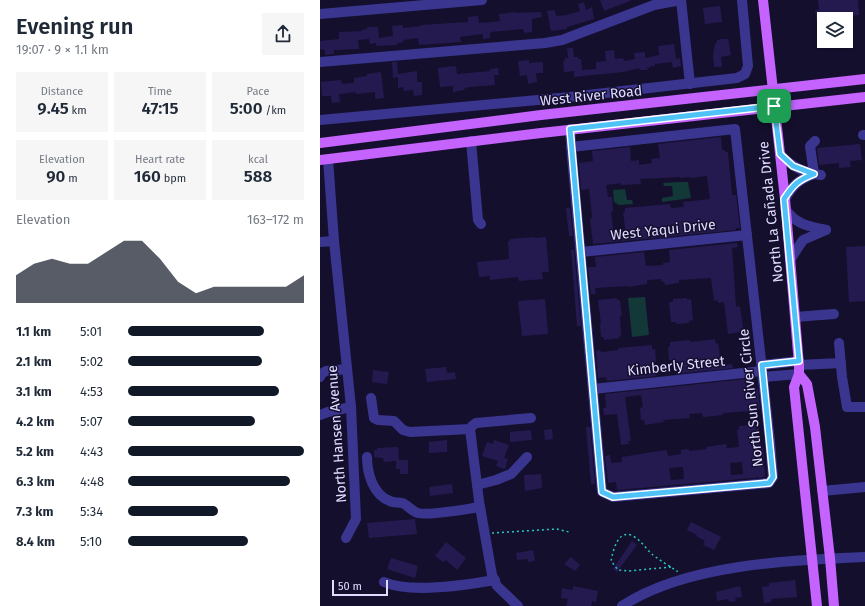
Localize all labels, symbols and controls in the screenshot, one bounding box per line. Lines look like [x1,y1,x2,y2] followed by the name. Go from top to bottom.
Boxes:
[817,12,853,48] map controls
[817,12,853,48] button: layers
[16,13,133,40] text: Evening run
[262,13,304,55] button: share
[16,42,109,57] text: 19:07 · 9 × 1.1 km
[539,82,643,110] street label: West River Road
[41,85,83,98] text: Distance
[148,85,172,98] text: Time
[247,85,269,98] text: Pace
[757,89,791,123] pin
[763,95,785,117] icon: arrive
[37,98,69,119] text: 9.45
[141,98,179,119] text: 47:15
[230,98,263,119] text: 5:00
[69,104,87,117] text: km
[263,104,286,117] text: /km
[755,141,787,283] street label: North La Cañada Drive
[39,153,85,166] text: Elevation
[135,153,185,166] text: Heart rate
[248,153,268,166] text: kcal
[46,166,65,187] text: 90
[134,166,161,187] text: 160
[244,166,272,187] text: 588
[65,172,78,185] text: m
[161,172,186,185] text: bpm
[16,212,70,227] text: Elevation
[247,212,304,227] text: 163–172 m
[610,216,716,244] street label: West Yaqui Drive
[16,324,51,339] text: 1.1 km
[80,324,102,339] text: 5:01
[735,328,767,468] street label: North Sun River Circle
[626,352,727,380] street label: Kimberly Street
[16,354,52,369] text: 2.1 km
[80,354,103,369] text: 5:02
[324,365,350,503] street label: North Hansen Avenue
[16,384,52,399] text: 3.1 km
[80,384,103,399] text: 4:53
[16,414,54,429] text: 4.2 km
[80,414,102,429] text: 5:07
[16,444,54,459] text: 5.2 km
[80,444,103,459] text: 4:43
[16,474,55,489] text: 6.3 km
[80,474,104,489] text: 4:48
[16,504,53,519] text: 7.3 km
[80,504,103,519] text: 5:34
[16,534,55,549] text: 8.4 km
[80,534,102,549] text: 5:10
[332,578,388,597] scale bar
[338,580,362,593] text: 50 m

